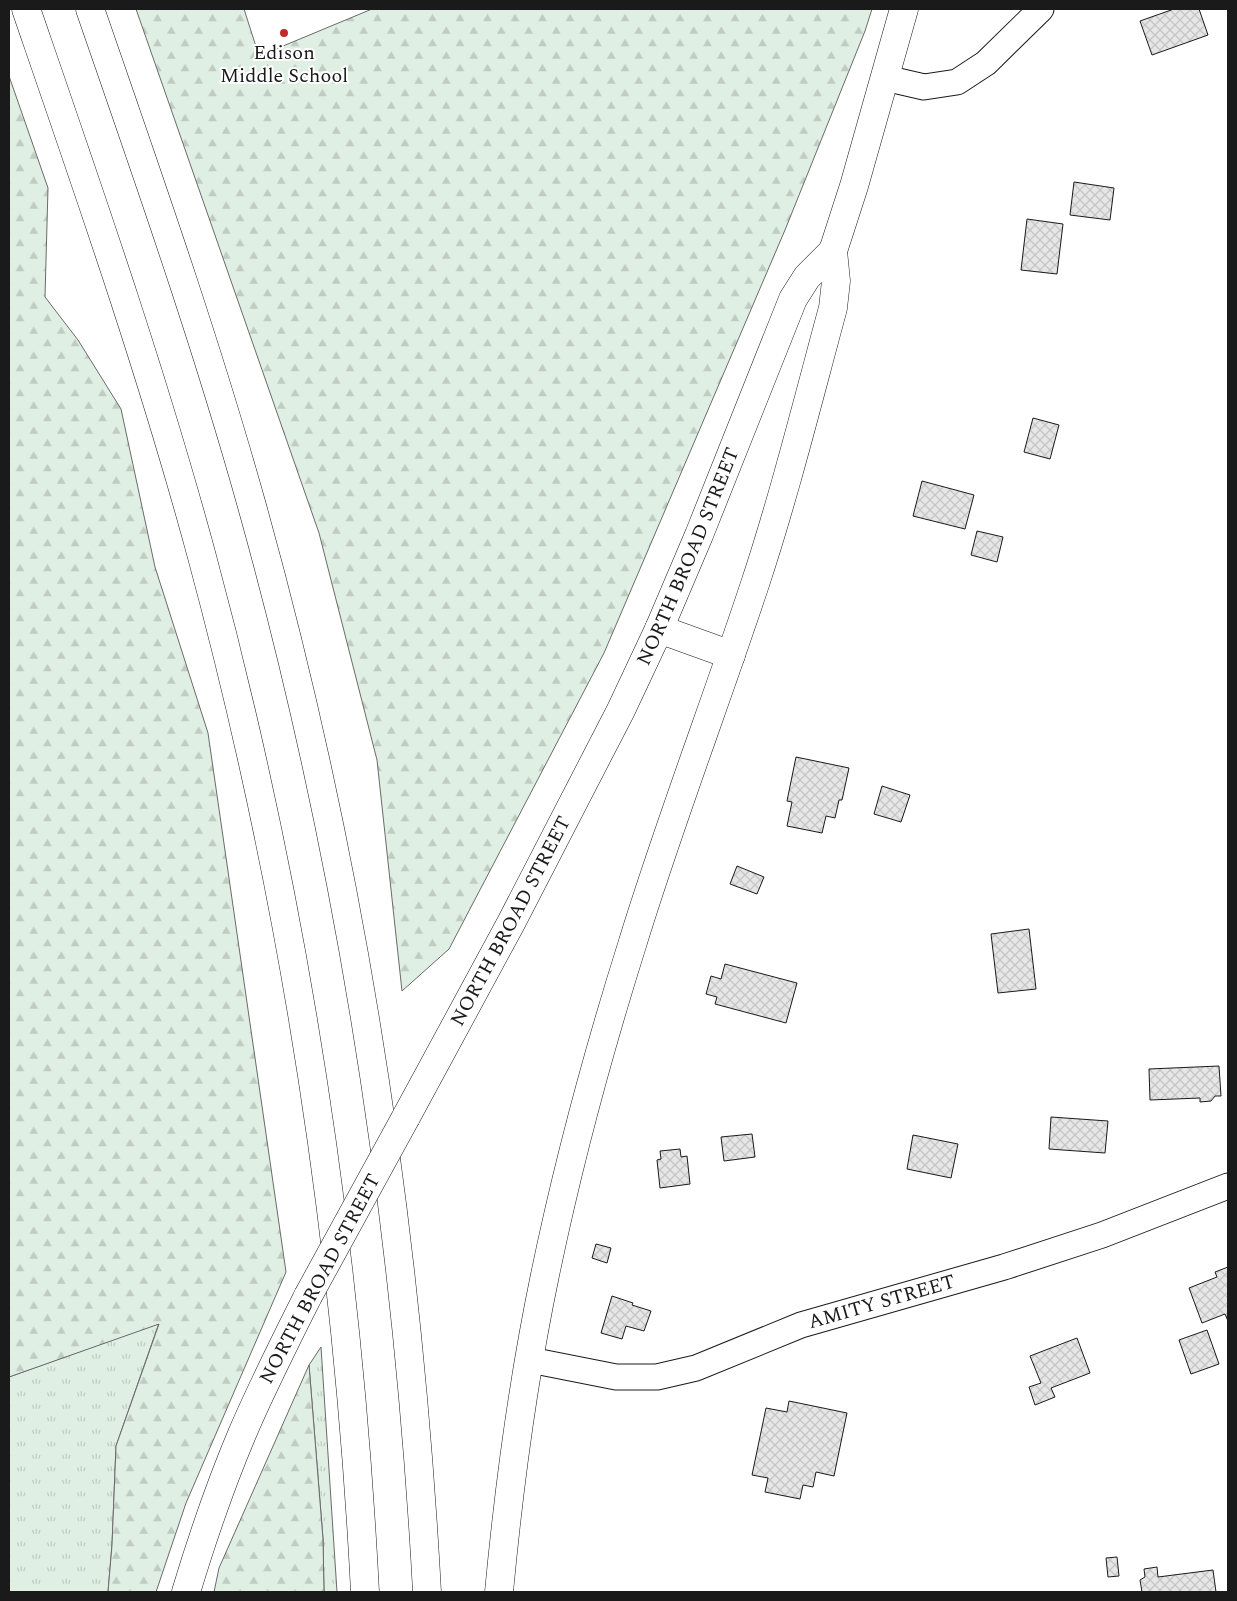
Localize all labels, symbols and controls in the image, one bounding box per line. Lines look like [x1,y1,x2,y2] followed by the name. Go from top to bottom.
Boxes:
[278,27,290,39] marker: Edison Middle School
[220,38,348,91] place label: Edison Middle School
[629,443,747,671] street label: NORTH BROAD STREET
[443,811,579,1032] street label: NORTH BROAD STREET
[252,1169,388,1389] street label: NORTH BROAD STREET
[805,1267,959,1337] street label: AMITY STREET

